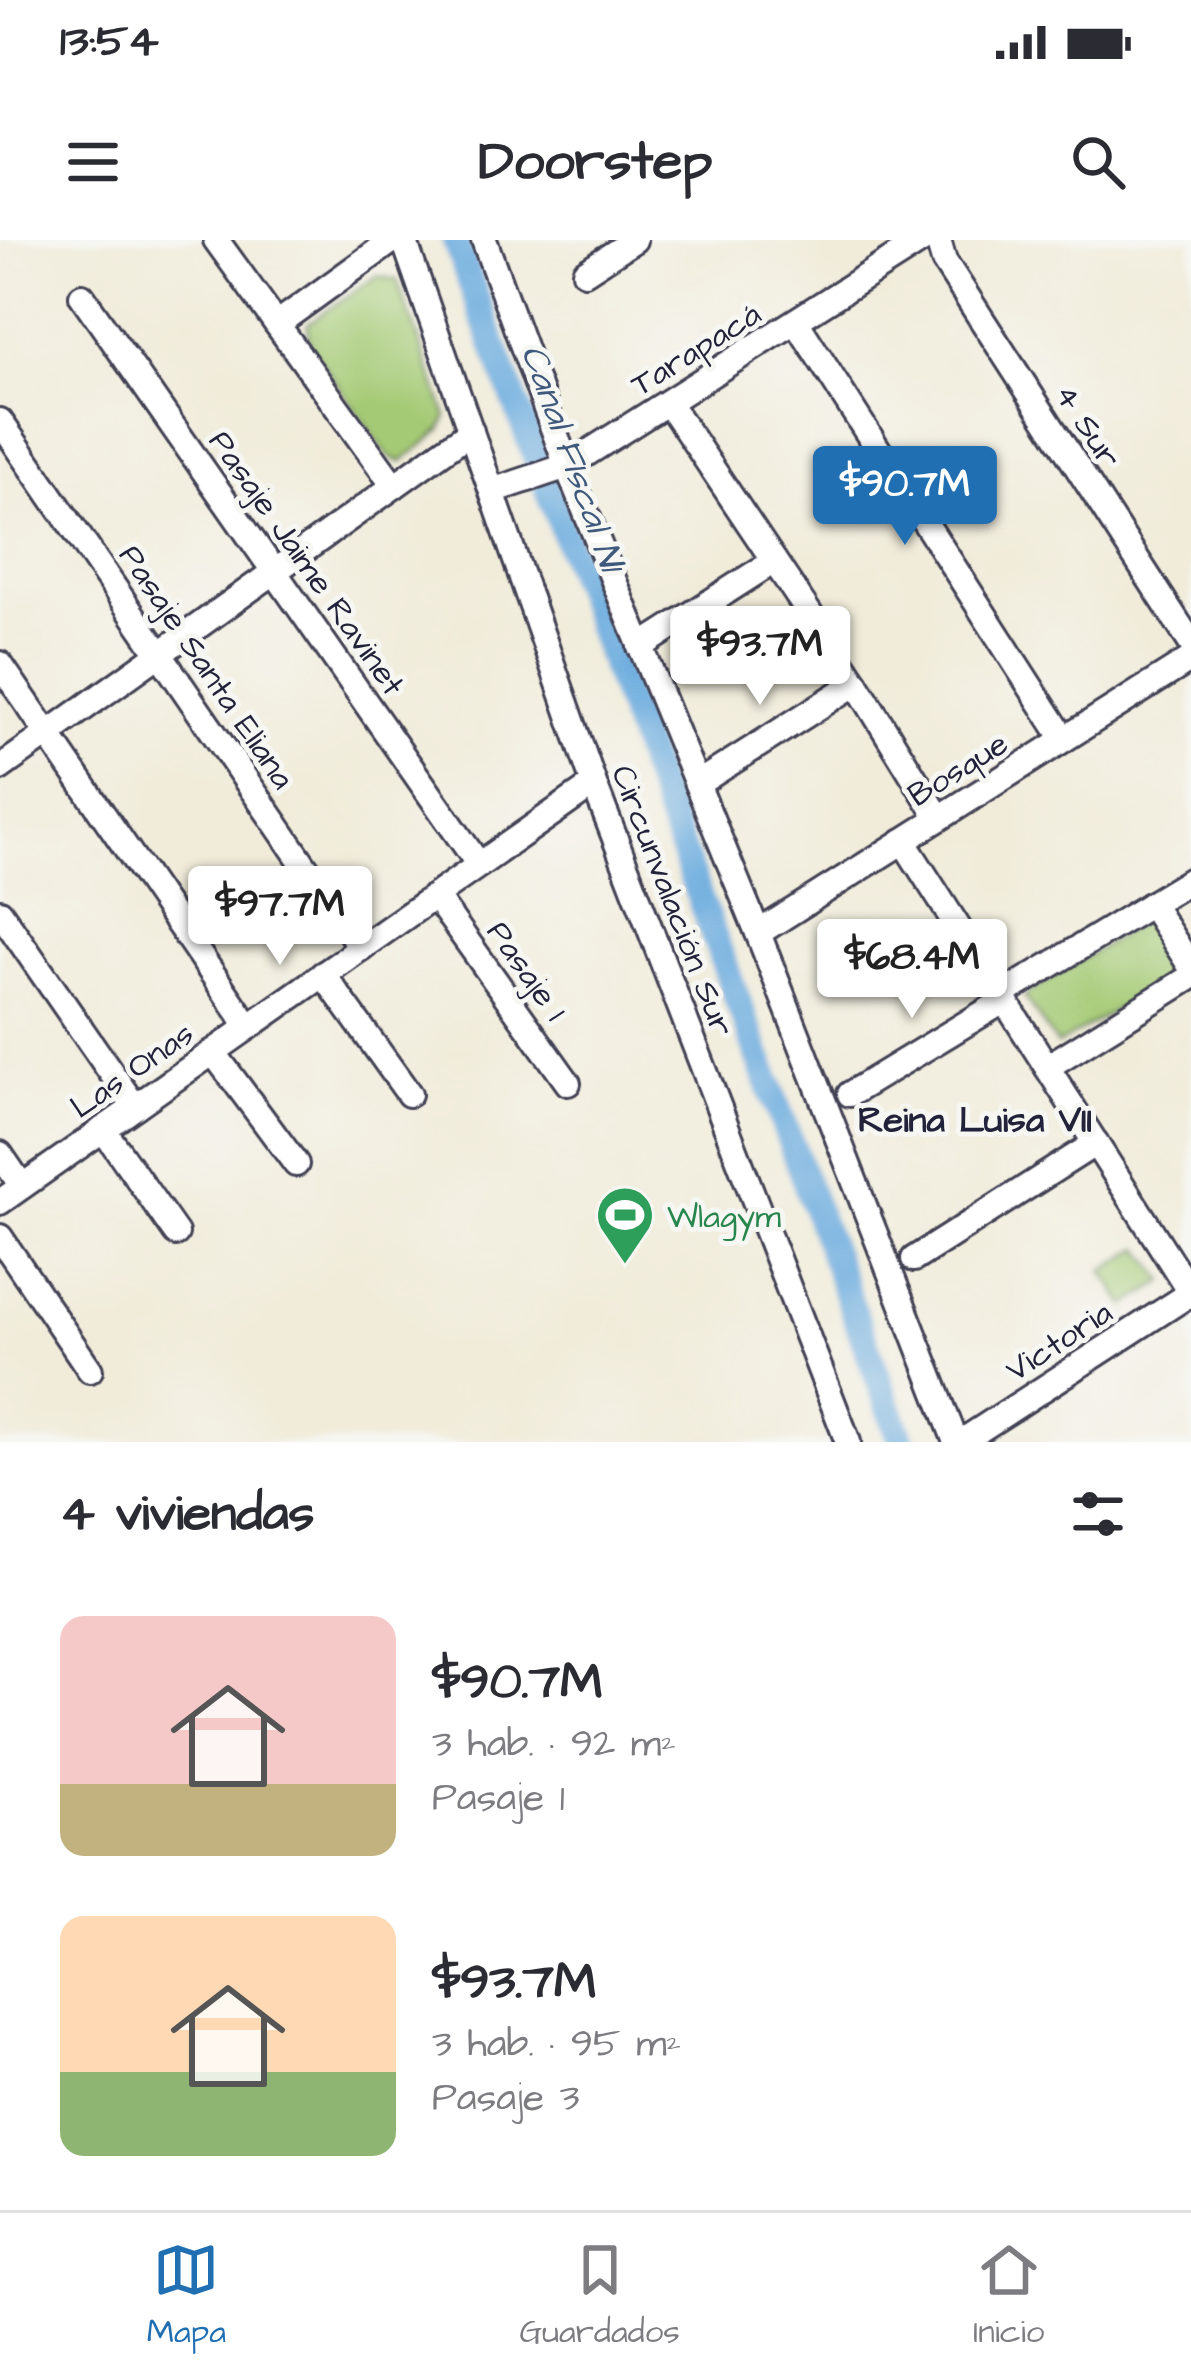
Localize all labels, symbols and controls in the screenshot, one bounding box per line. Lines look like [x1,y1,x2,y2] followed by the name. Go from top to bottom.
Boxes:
[60,11,159,73] text: 13:54
[479,125,712,200] text: Doorstep
[60,129,126,195] icon: menu
[1065,129,1131,195] icon: search
[622,292,770,408] street label: Tarapacá
[507,338,638,582] water label: Canal FIscal N1
[1043,375,1132,477] street label: 4 Sur
[197,421,415,705] street label: Pasaje Jaime Ravinet
[807,446,1003,548] pin: $90.7M
[840,458,970,512] text: $90.7M
[107,536,305,799] street label: Pasaje Santa Eliana
[662,606,858,708] pin: $93.7M
[697,618,823,672] text: $93.7M
[899,721,1017,818] street label: Bosque
[599,759,745,1043] street label: Circunvalación Sur
[182,866,378,968] pin: $97.7M
[215,878,345,932] text: $97.7M
[475,912,577,1030] street label: Pasaje 1
[814,919,1010,1021] pin: $68.4M
[844,931,980,985] text: $68.4M
[61,1011,203,1130] street label: Las Onas
[858,1095,1092,1146] district label: Reina Luisa VII
[594,1184,656,1266] sports icon: Wlagym
[667,1194,781,1242] place label: Wlagym
[997,1290,1121,1393] street label: Victoria
[60,1479,314,1550] text: 4 viviendas
[1065,1481,1131,1547] icon: filters
[432,1647,602,1718] text: $90.7M
[156,1664,300,1808] icon: home
[432,1718,676,1772] text: 3 hab. · 92 m²
[432,1772,565,1826] text: Pasaje 1
[432,1947,596,2018] text: $93.7M
[156,1964,300,2108] icon: home
[432,2018,681,2072] text: 3 hab. · 95 m²
[432,2072,580,2126] text: Pasaje 3
[147,2237,226,2355] tab: Mapa
[519,2237,680,2355] tab: Guardados
[973,2237,1044,2355] tab: Inicio

